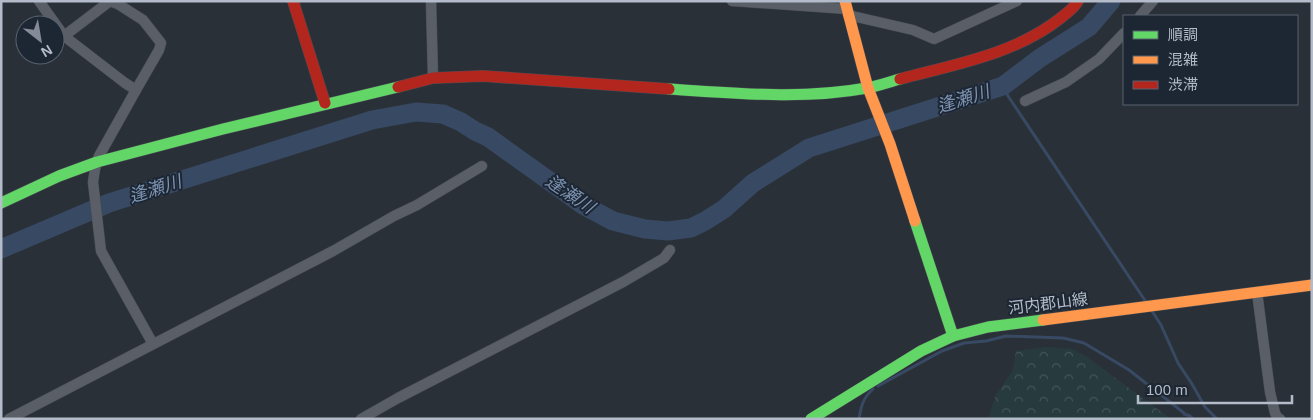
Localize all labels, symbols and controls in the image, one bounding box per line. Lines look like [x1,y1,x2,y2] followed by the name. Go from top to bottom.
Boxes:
[15,15,65,65] north arrow
[1123,15,1298,105] legend
[1168,26,1198,43] text: 順調
[38,42,55,61] text: N
[1168,51,1198,68] text: 混雑
[1168,76,1198,93] text: 渋滞
[934,81,994,117] water label: 逢瀬川
[126,171,186,207] water label: 逢瀬川
[542,171,600,219] water label: 逢瀬川
[1007,290,1089,317] street label: 河内郡山線
[1138,372,1292,404] scale bar
[1146,381,1188,398] text: 100 m

